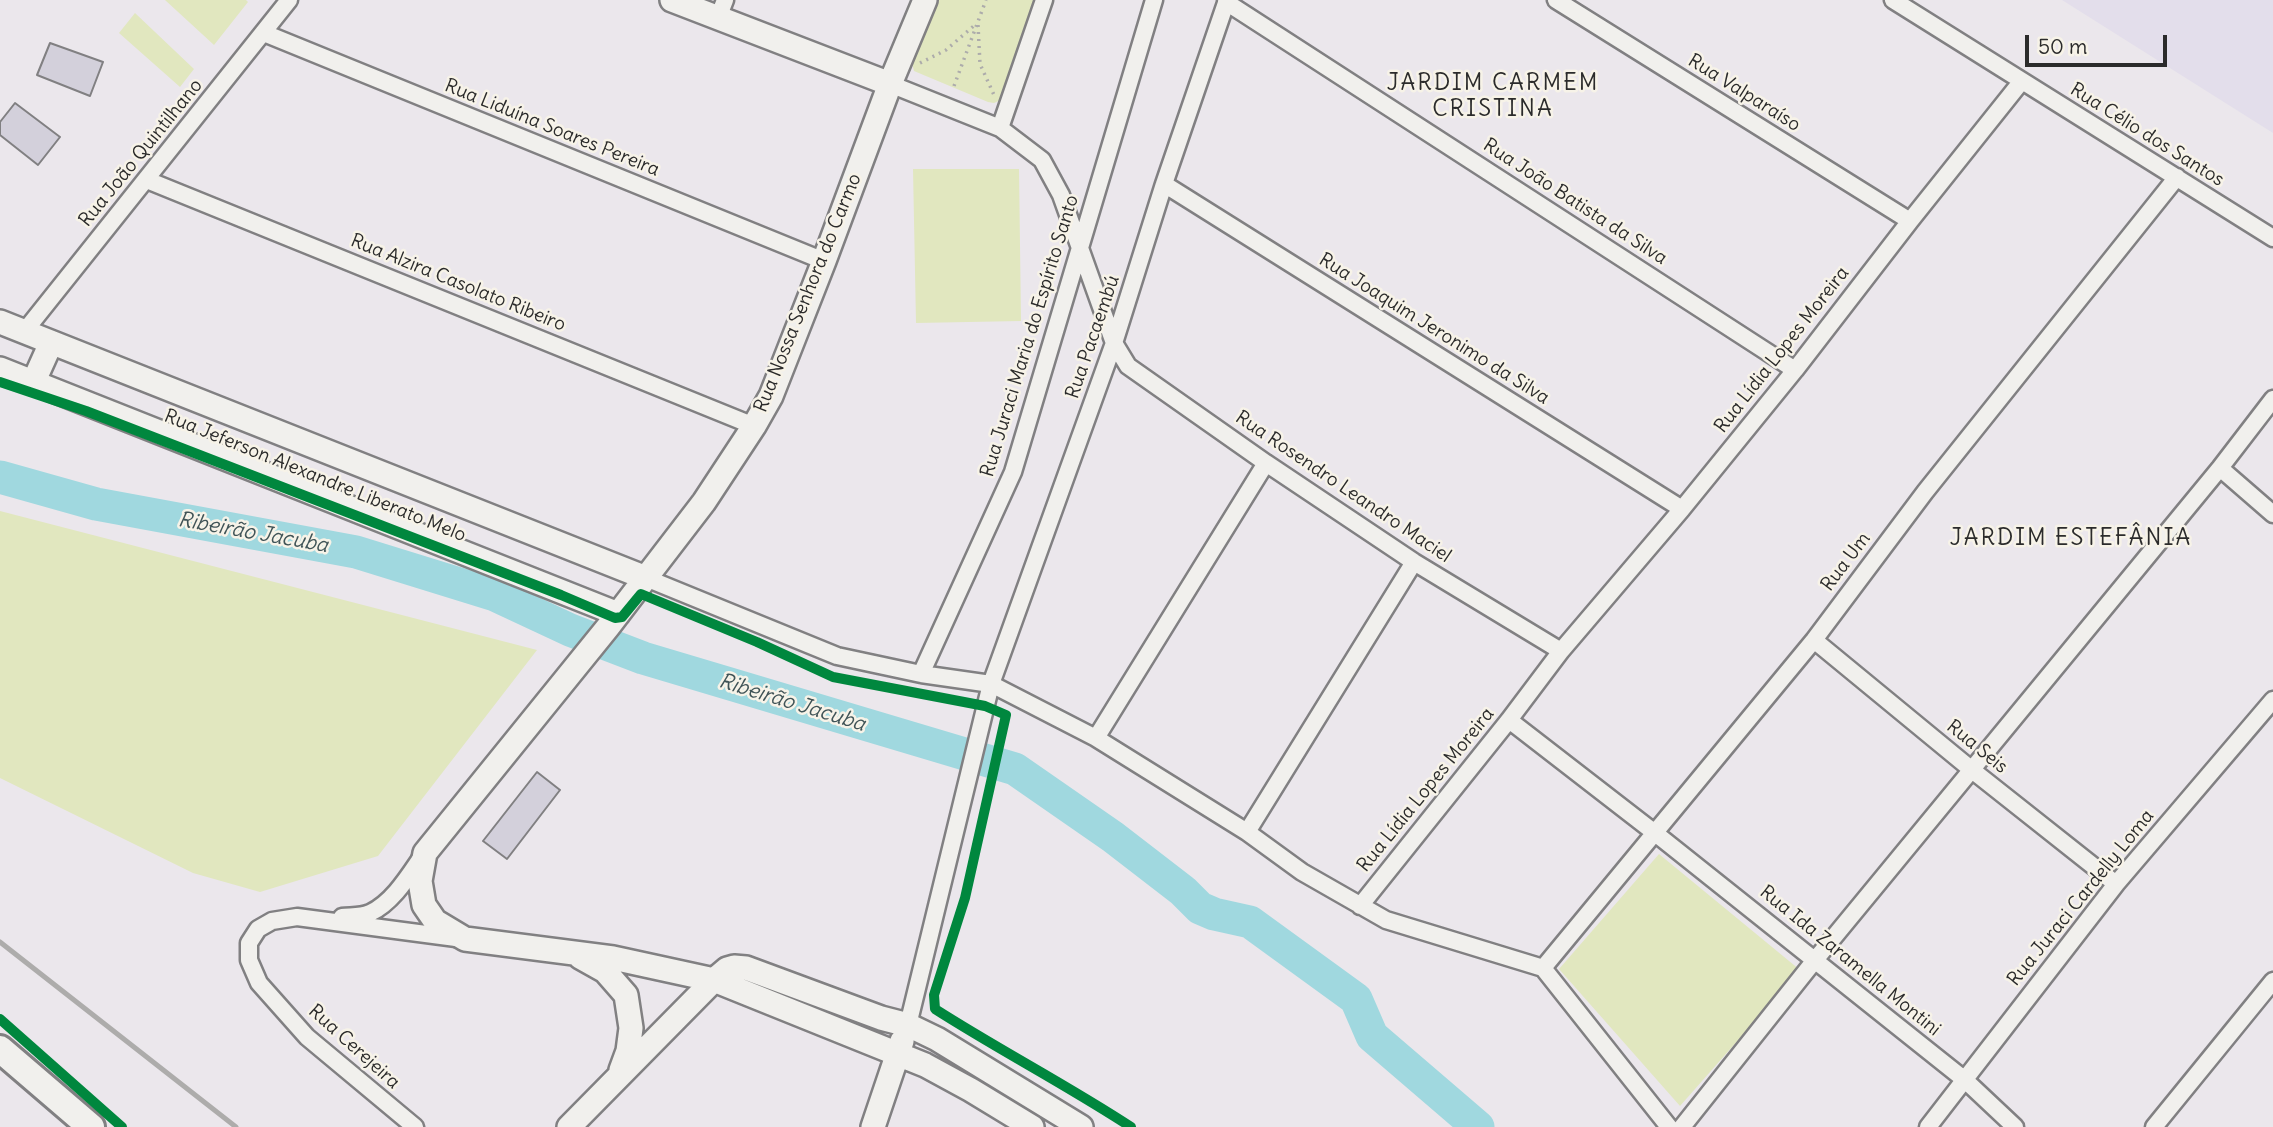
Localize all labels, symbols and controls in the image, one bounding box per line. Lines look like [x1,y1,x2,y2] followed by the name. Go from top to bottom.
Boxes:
[2028,21,2170,65] scale bar
[2038,33,2087,60] text: 50 m
[1684,49,1804,137] street label: Rua Valparaíso
[1388,69,1598,123] district label: JARDIM CARMEM CRISTINA
[441,74,663,182] street label: Rua Liduína Soares Pereira
[74,75,208,231] street label: Rua João Quintilhano
[2066,78,2228,192] street label: Rua Célio dos Santos
[1479,134,1671,270] street label: Rua João Batista da Silva
[750,170,866,416] street label: Rua Nossa Senhora do Carmo
[976,192,1084,480] street label: Rua Juraci Maria do Espírito Santo
[347,229,569,337] street label: Rua Alzira Casolato Ribeiro
[1315,249,1553,409] street label: Rua Joaquim Jeronimo da Silva
[1710,262,1854,438] street label: Rua Lídia Lopes Moreira
[1061,272,1125,402] street label: Rua Pacaembú
[161,405,469,547] street label: Rua Jeferson Alexandre Liberato Melo
[1231,406,1455,568] street label: Rua Rosendro Leandro Maciel
[176,507,330,559] water label: Ribeirão Jacuba
[1952,524,2190,552] district label: JARDIM ESTEFÂNIA
[1816,528,1876,596] street label: Rua Um
[716,669,868,737] water label: Ribeirão Jacuba
[1353,703,1499,877] street label: Rua Lídia Lopes Moreira
[1942,715,2012,779] street label: Rua Seis
[2003,805,2159,991] street label: Rua Juraci Cardelly Loma
[1755,881,1945,1041] street label: Rua Ida Zaramella Montini
[304,1000,404,1094] street label: Rua Cerejeira

